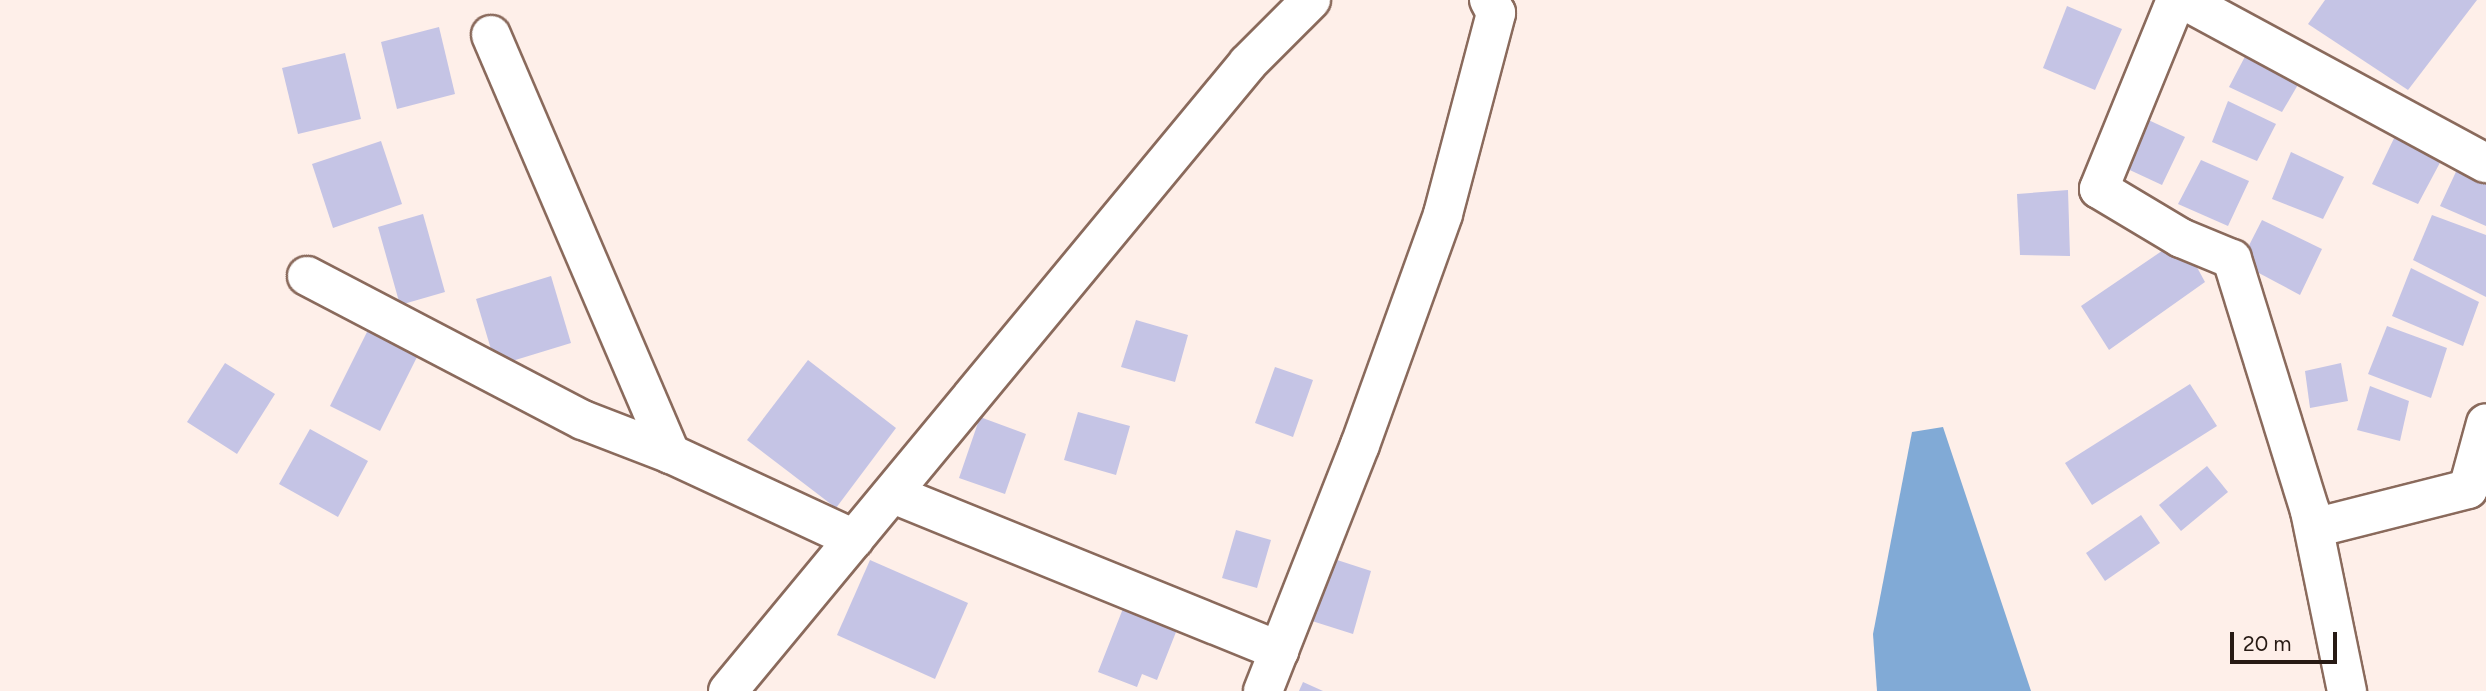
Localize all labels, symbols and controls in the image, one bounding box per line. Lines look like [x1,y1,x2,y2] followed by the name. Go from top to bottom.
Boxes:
[2234,618,2341,662] scale bar
[2243,631,2291,656] text: 20 m

